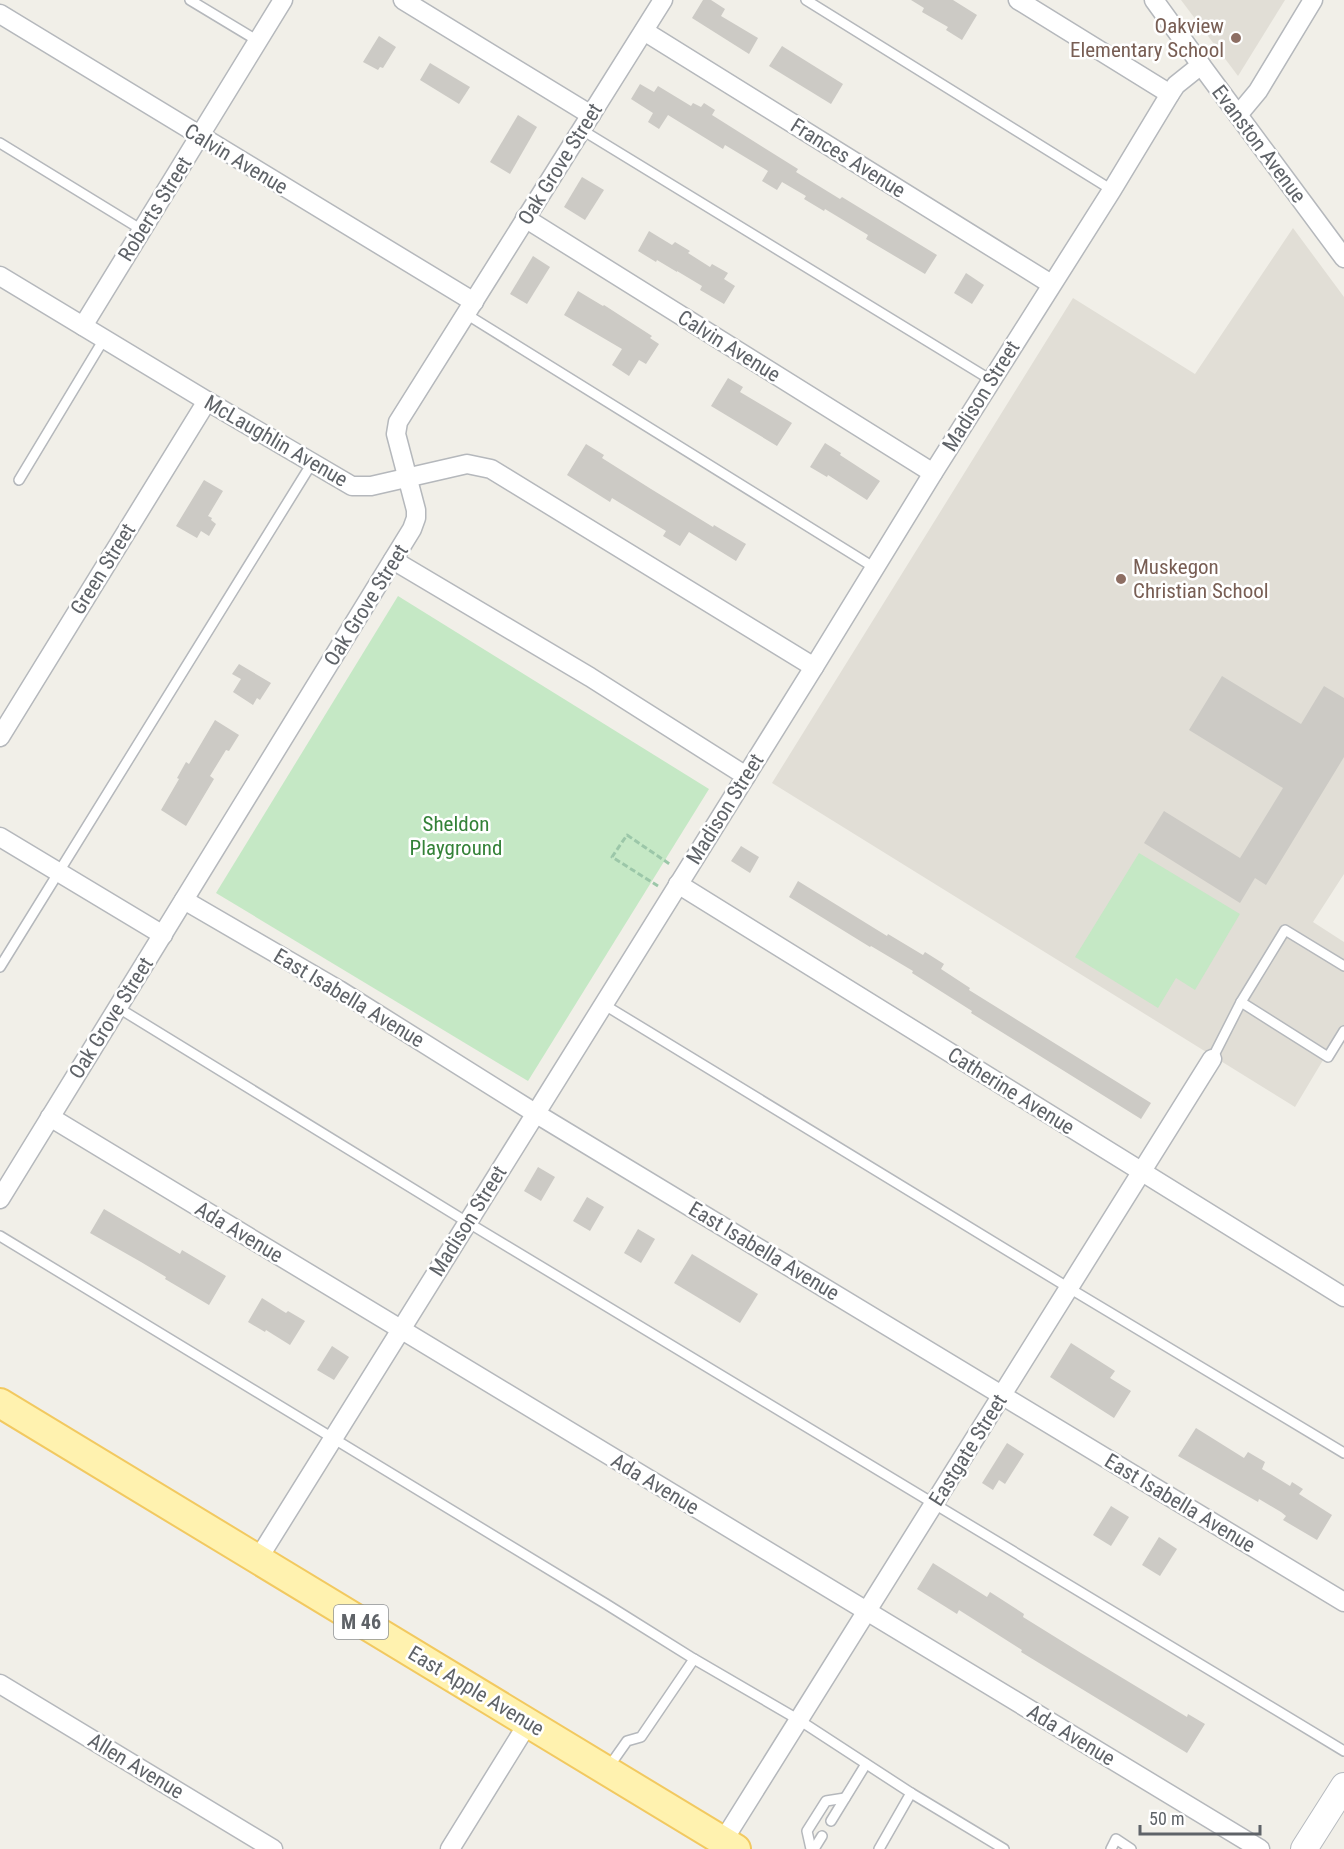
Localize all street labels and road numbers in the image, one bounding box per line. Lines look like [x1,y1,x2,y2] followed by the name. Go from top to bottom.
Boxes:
[1207,81,1311,208] street label: Evanston Avenue
[513,99,607,229] street label: Oak Grove Street
[786,113,910,203] street label: Frances Avenue
[180,119,292,199] street label: Calvin Avenue
[113,152,197,266] street label: Roberts Street
[673,305,785,387] street label: Calvin Avenue
[938,336,1024,456] street label: Madison Street
[200,390,352,492] street label: McLaughlin Avenue
[66,519,140,619] street label: Green Street
[319,540,413,670] street label: Oak Grove Street
[682,749,768,869] street label: Madison Street
[269,944,429,1052] street label: East Isabella Avenue
[64,953,158,1083] street label: Oak Grove Street
[943,1042,1079,1140] street label: Catherine Avenue
[425,1161,511,1281] street label: Madison Street
[191,1197,287,1268] street label: Ada Avenue
[684,1197,844,1305] street label: East Isabella Avenue
[924,1390,1012,1510] street label: Eastgate Street
[607,1449,703,1520] street label: Ada Avenue
[1100,1449,1260,1557] street label: East Isabella Avenue
[334,1605,388,1639] road number: M 46
[404,1641,548,1741] street label: East Apple Avenue
[1023,1700,1119,1771] street label: Ada Avenue
[84,1728,188,1804] street label: Allen Avenue

